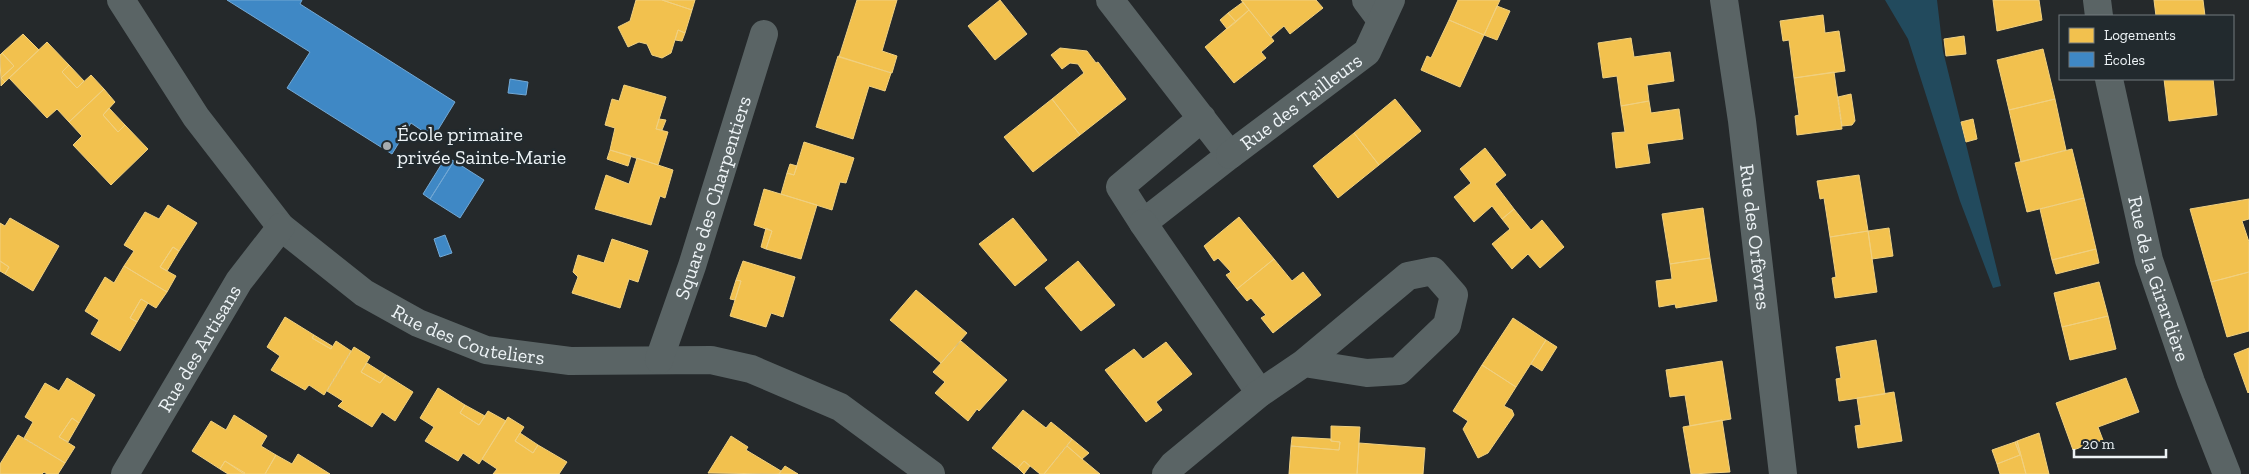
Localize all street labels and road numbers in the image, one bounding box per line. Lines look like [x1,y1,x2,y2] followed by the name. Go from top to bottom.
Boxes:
[1235,48,1367,155] street label: Rue des Tailleurs
[669,93,756,303] street label: Square des Charpentiers
[1735,163,1776,311] street label: Rue des Orfèvres
[2123,194,2195,365] street label: Rue de la Girardière
[152,280,246,416] street label: Rue des Artisans
[388,299,546,370] street label: Rue des Couteliers

